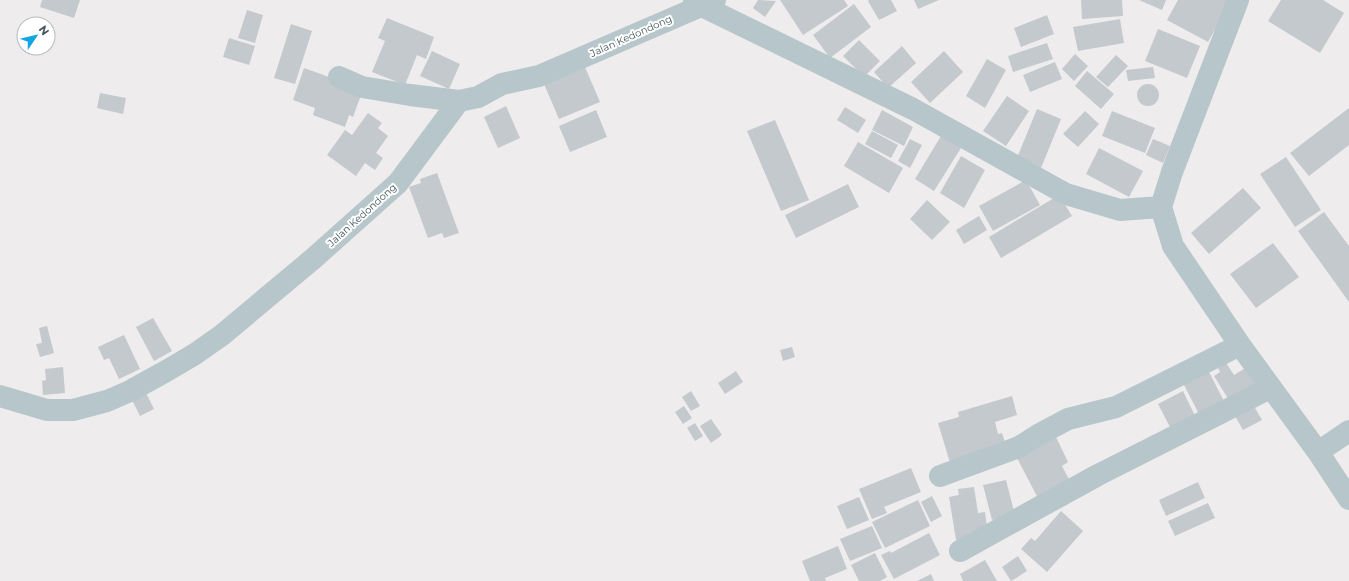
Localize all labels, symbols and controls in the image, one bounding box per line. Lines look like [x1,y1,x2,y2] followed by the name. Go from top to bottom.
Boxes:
[587,12,674,60] street label: Jalan Kedondong
[16,16,56,56] north arrow
[36,23,52,38] text: N
[324,181,399,250] street label: Jalan Kedondong

